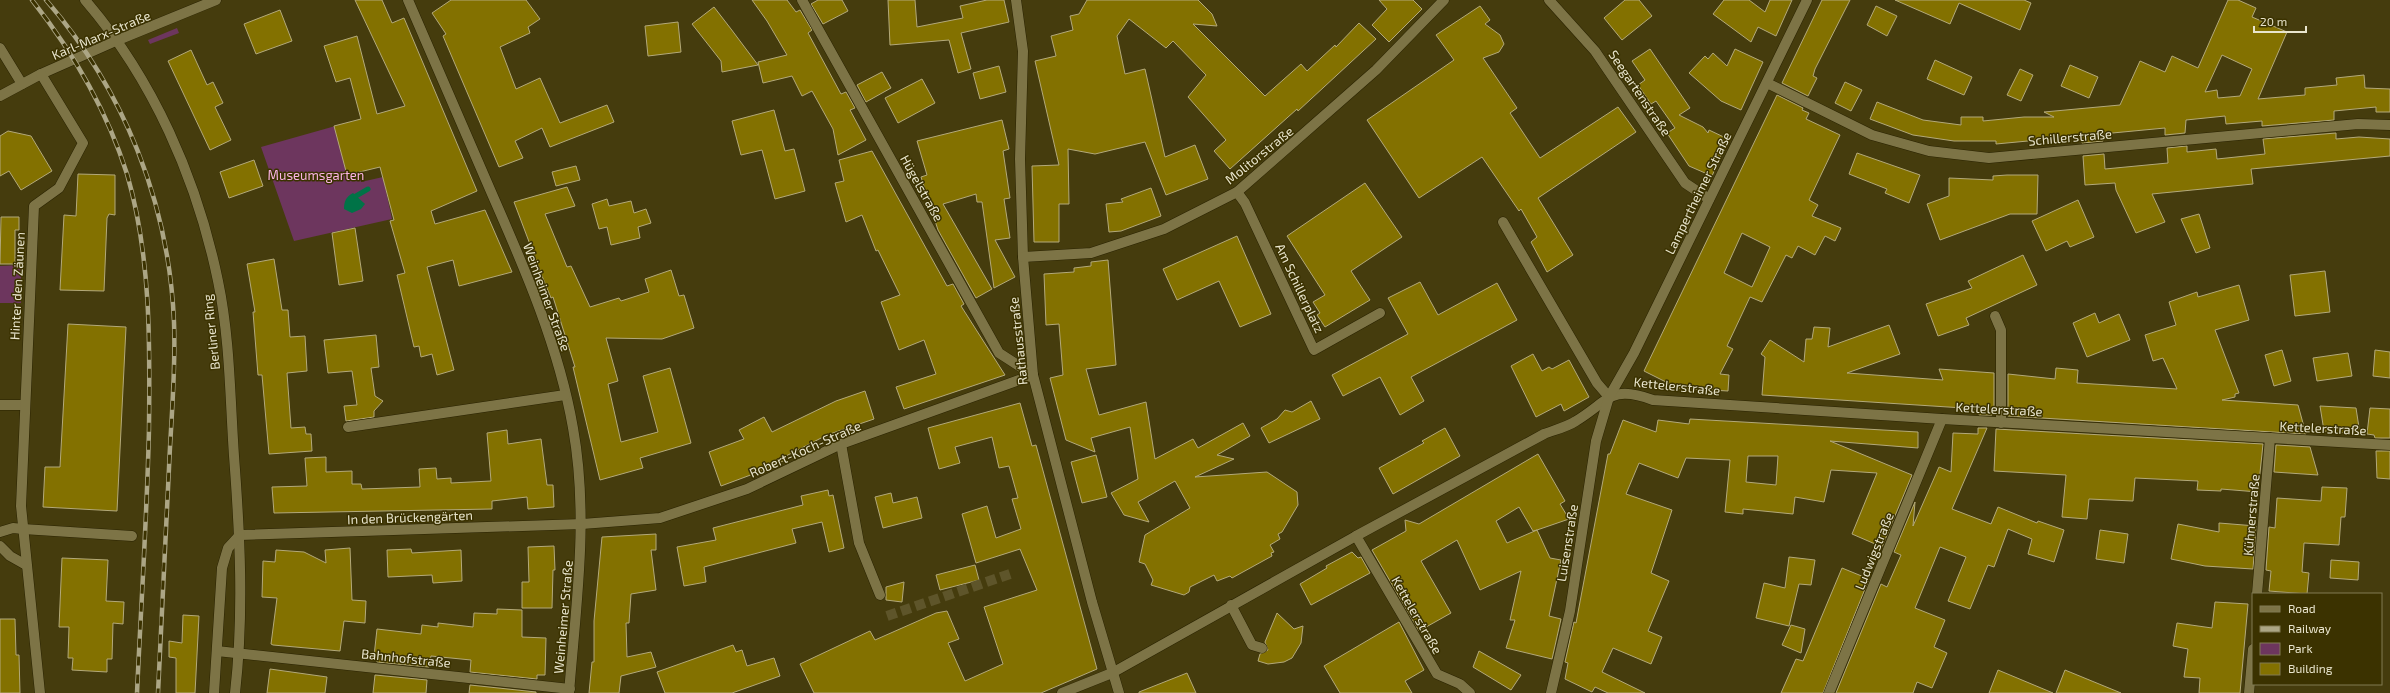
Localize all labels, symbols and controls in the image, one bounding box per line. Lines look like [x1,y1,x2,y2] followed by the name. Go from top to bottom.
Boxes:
[49,7,153,63] street label: Karl-Marx-Straße
[2254,8,2306,34] scale bar
[2260,14,2287,28] text: 20 m
[1605,47,1675,139] street label: Seegartenstraße
[1222,123,1296,187] street label: Molitorstraße
[2027,125,2113,149] street label: Schillerstraße
[1661,129,1735,257] street label: Lampertheimer Straße
[897,152,947,224] street label: Hügelstraße
[268,167,364,183] park label: Museumsgarten
[6,232,28,340] street label: Hinter den Zäunen
[520,241,574,353] street label: Weinheimer Straße
[1272,241,1328,335] street label: Am Schillerplatz
[199,293,223,371] street label: Berliner Ring
[1005,296,1031,386] street label: Rathausstraße
[1633,373,1721,399] street label: Kettelerstraße
[1955,399,2043,419] street label: Kettelerstraße
[747,417,863,481] street label: Robert-Koch-Straße
[2279,418,2367,438] street label: Kettelerstraße
[2239,473,2263,557] street label: Kühnerstraße
[1553,503,1581,583] street label: Luisenstraße
[347,507,473,527] street label: In den Brückengärten
[1851,510,1897,592] street label: Ludwigstraße
[550,559,576,675] street label: Weinheimer Straße
[1388,573,1446,657] street label: Kettelerstraße
[2252,593,2382,685] legend
[2288,601,2316,615] text: Road
[2288,621,2332,635] text: Railway
[2288,641,2313,655] text: Park
[360,645,452,671] street label: Bahnhofstraße
[2288,661,2333,675] text: Building

